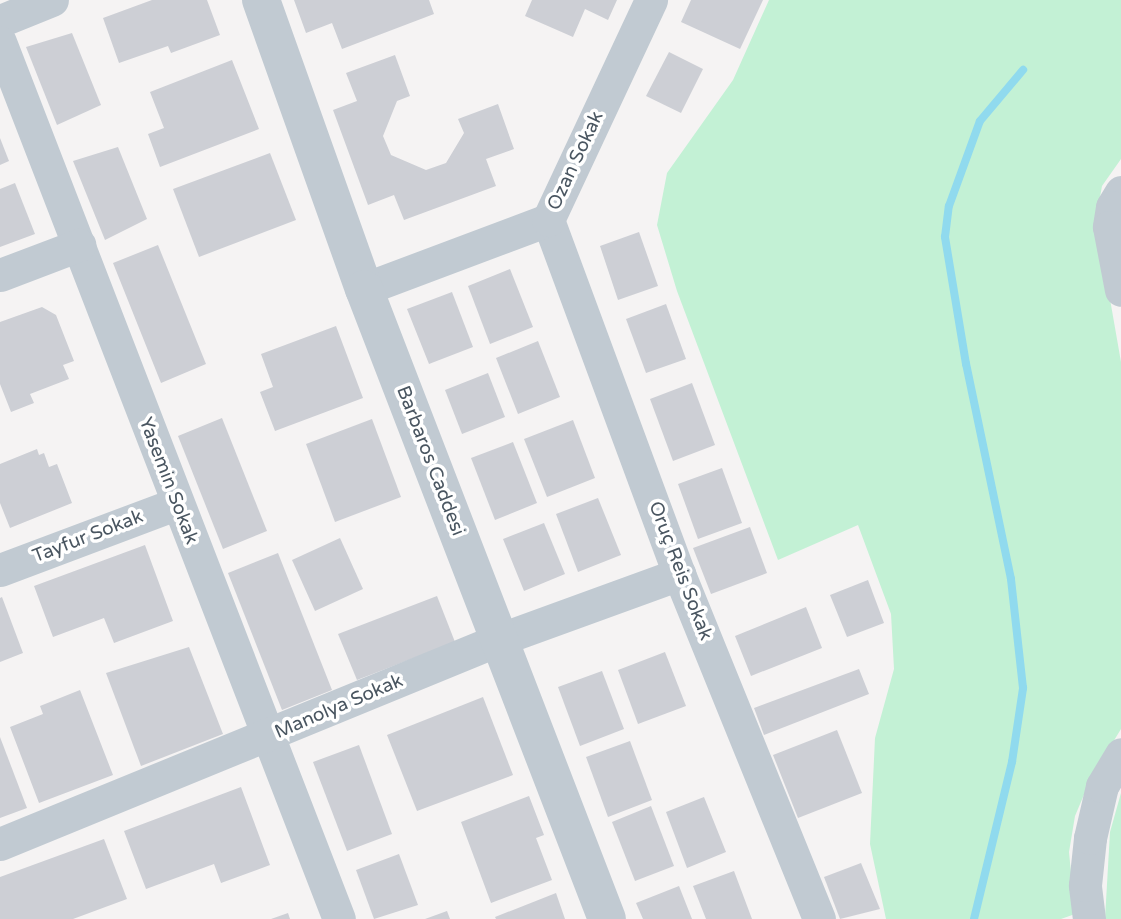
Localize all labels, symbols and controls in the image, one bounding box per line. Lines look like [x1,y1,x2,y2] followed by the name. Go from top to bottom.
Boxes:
[543,108,609,214] street label: Ozan Sokak
[391,383,469,539] street label: Barbaros Caddesi
[133,414,203,548] street label: Yasemin Sokak
[643,498,717,644] street label: Oruç Reis Sokak
[30,506,146,568] street label: Tayfur Sokak
[271,670,407,744] street label: Manolya Sokak

